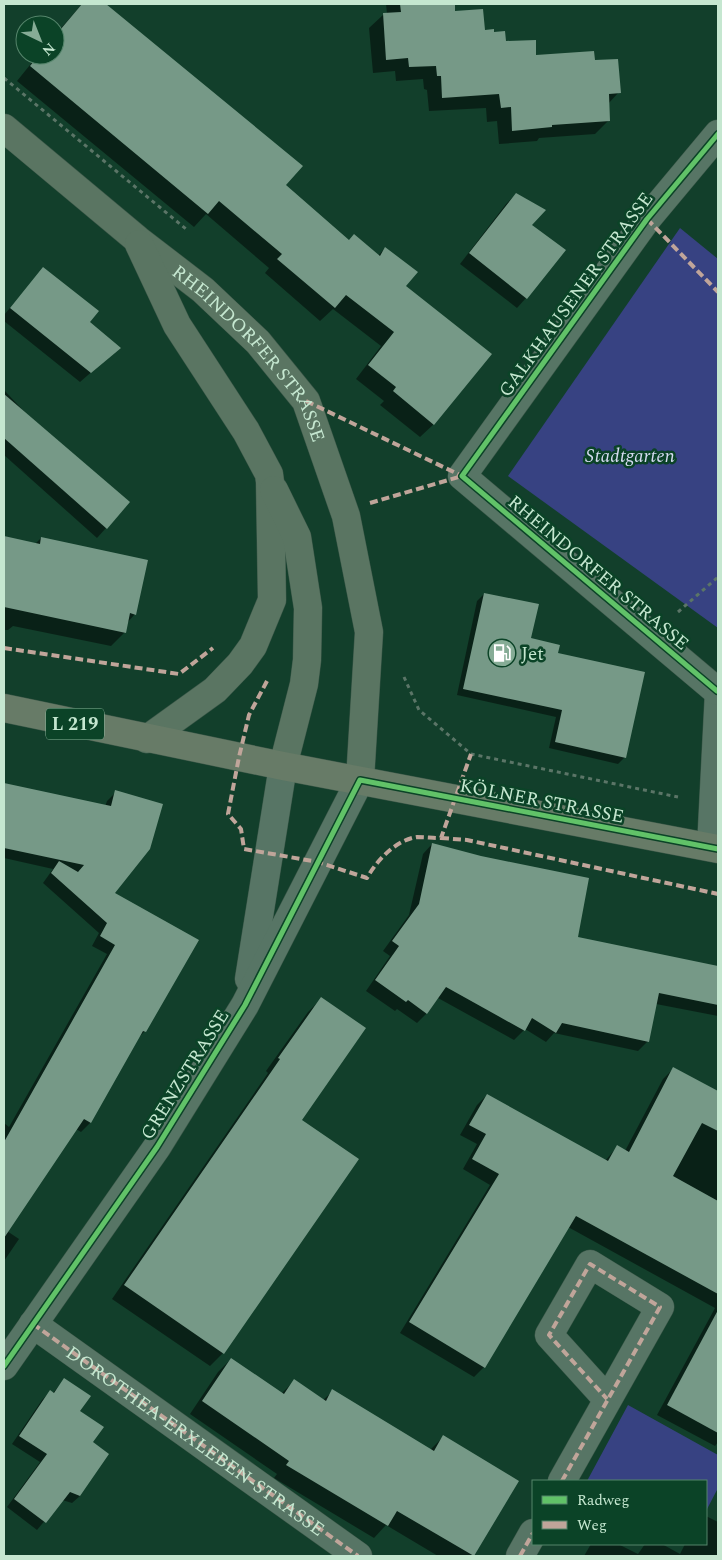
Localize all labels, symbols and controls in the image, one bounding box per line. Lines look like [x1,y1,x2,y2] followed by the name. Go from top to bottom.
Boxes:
[15,15,65,65] north arrow
[37,38,60,61] text: N
[492,186,661,404] street label: GALKHAUSENER STRASSE
[165,258,332,446] street label: RHEINDORFER STRASSE
[585,442,675,471] park label: Stadtgarten
[501,488,695,658] street label: RHEINDORFER STRASSE
[487,638,517,668] fuel station icon: Jet
[521,640,544,669] place label: Jet
[46,709,104,740] road number: L 219
[457,771,626,832] street label: KÖLNER STRASSE
[133,1004,237,1146] street label: GRENZSTRASSE
[59,1339,330,1544] street label: DOROTHEA-ERXLEBEN-STRASSE
[532,1480,707,1545] legend
[577,1489,630,1512] text: Radweg
[577,1514,607,1537] text: Weg

